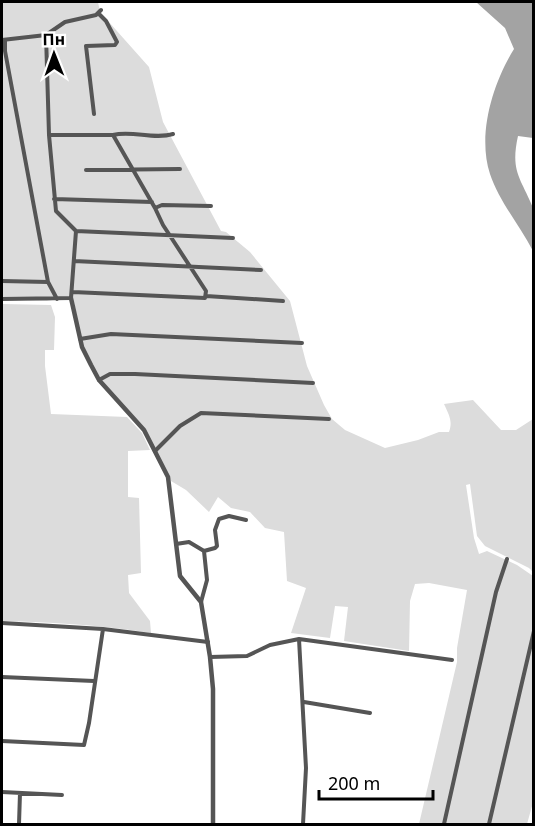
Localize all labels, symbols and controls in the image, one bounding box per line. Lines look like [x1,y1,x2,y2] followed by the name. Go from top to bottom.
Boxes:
[24,24,84,84] north arrow
[42,28,65,50] text: Пн
[319,763,433,801] scale bar
[328,771,380,795] text: 200 m

